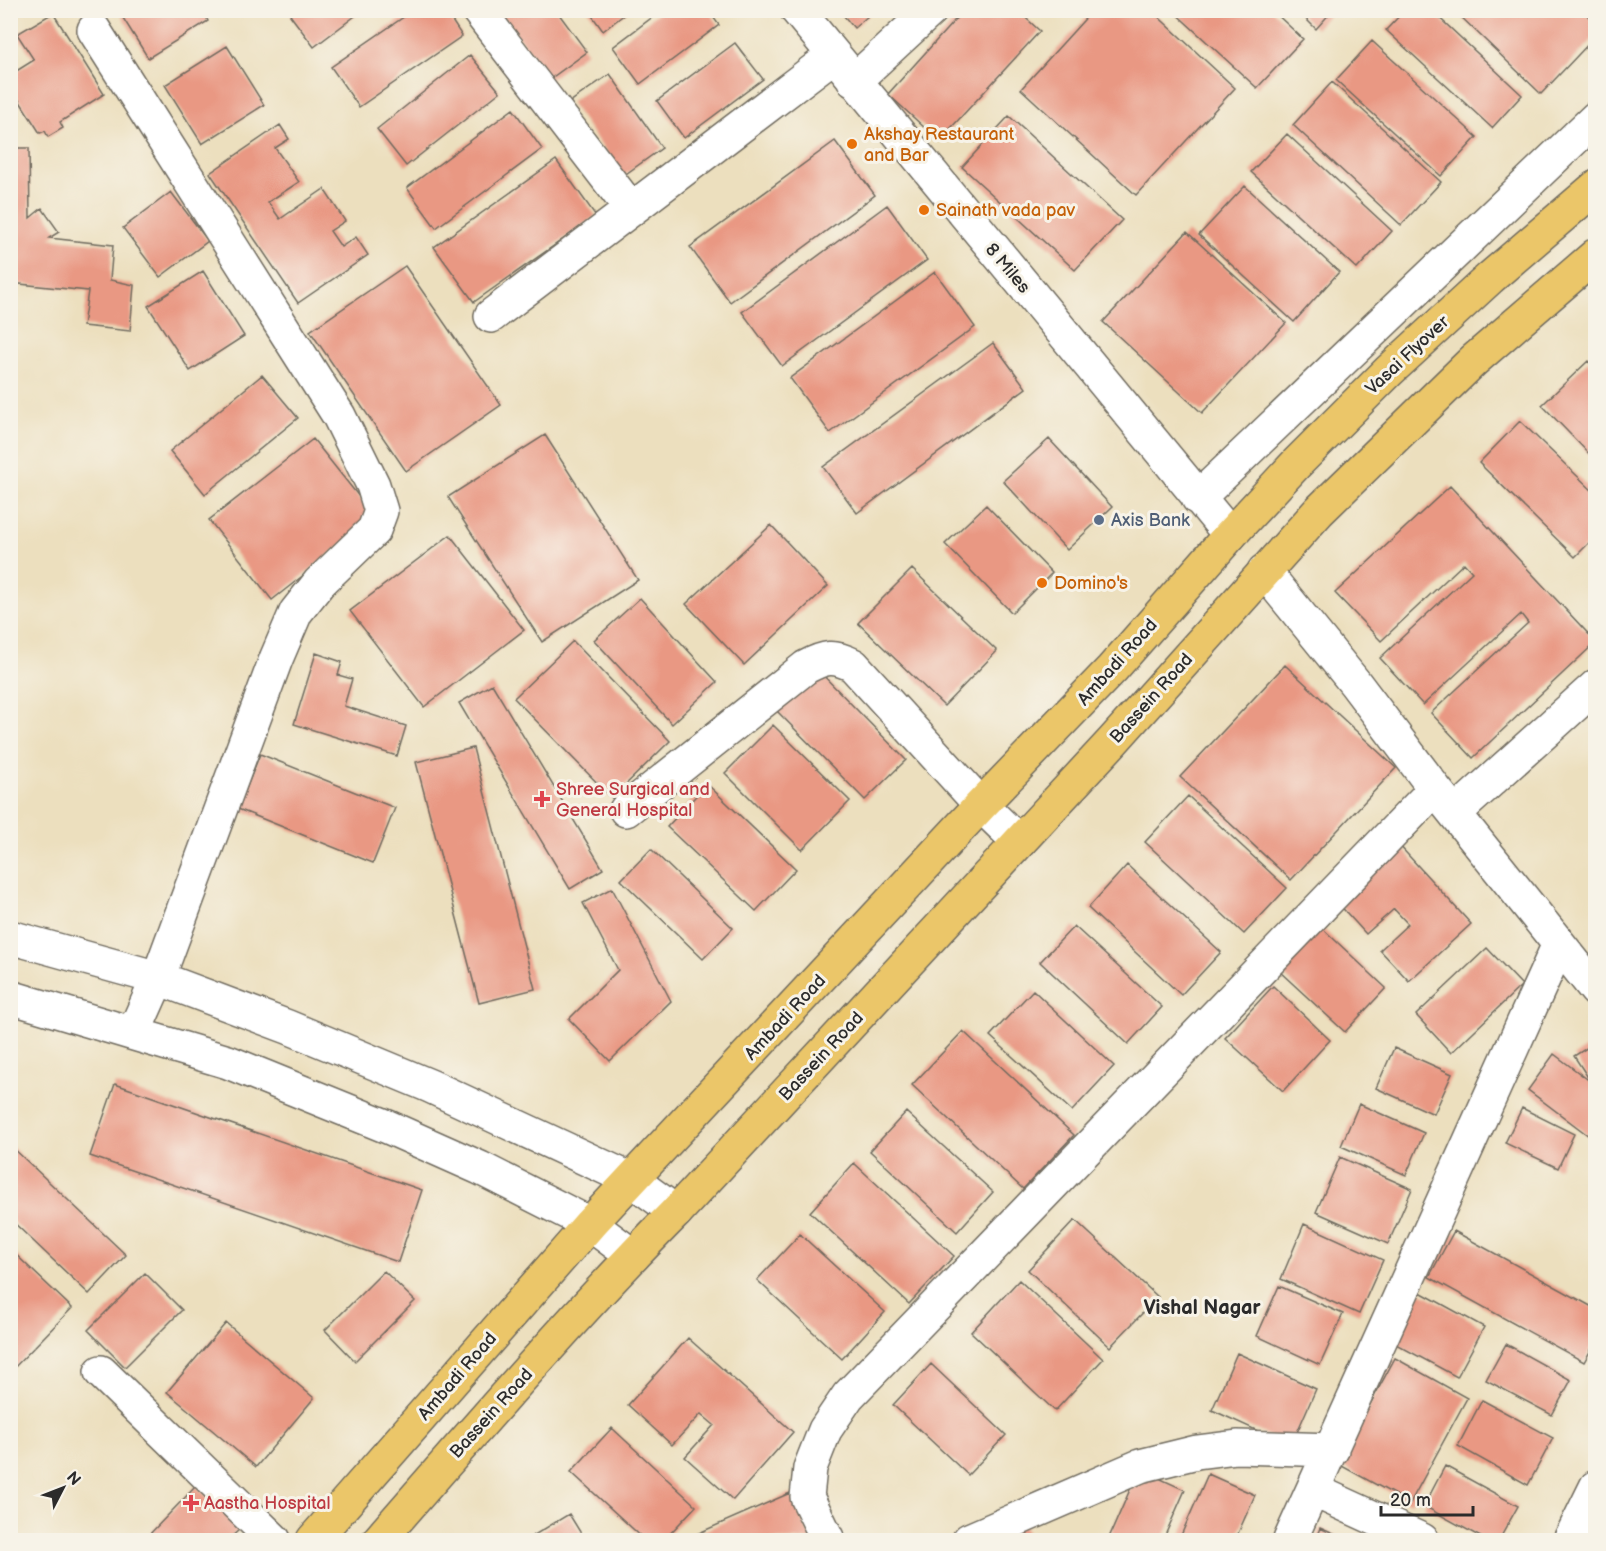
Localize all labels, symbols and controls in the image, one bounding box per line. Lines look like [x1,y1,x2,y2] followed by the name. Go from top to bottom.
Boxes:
[864,124,1015,166] place label: Akshay Restaurant and Bar
[845,137,859,151] marker: Akshay Restaurant and Bar
[936,200,1076,221] place label: Sainath vada pav
[917,203,931,217] marker: Sainath vada pav
[981,239,1035,298] street label: 8 Miles
[1361,311,1454,399] street label: Vasai Flyover
[1111,510,1190,531] place label: Axis Bank
[1092,513,1106,527] marker: Axis Bank
[1054,573,1128,594] place label: Domino's
[1035,576,1049,590] marker: Domino's
[1073,615,1162,710] street label: Ambadi Road
[1106,649,1197,748] street label: Bassein Road
[556,779,710,821] place label: Shree Surgical and General Hospital
[533,790,551,808] marker: Shree Surgical and General Hospital
[740,970,830,1064] street label: Ambadi Road
[775,1008,868,1105] street label: Bassein Road
[1144,1296,1261,1320] district label: Vishal Nagar
[414,1328,501,1424] street label: Ambadi Road
[446,1364,537,1463] street label: Bassein Road
[33,1458,93,1518] north arrow
[62,1468,84,1490] text: N
[1381,1479,1472,1517] scale bar
[1390,1490,1431,1511] text: 20 m
[204,1493,330,1514] place label: Aastha Hospital
[182,1494,200,1512] marker: Aastha Hospital

